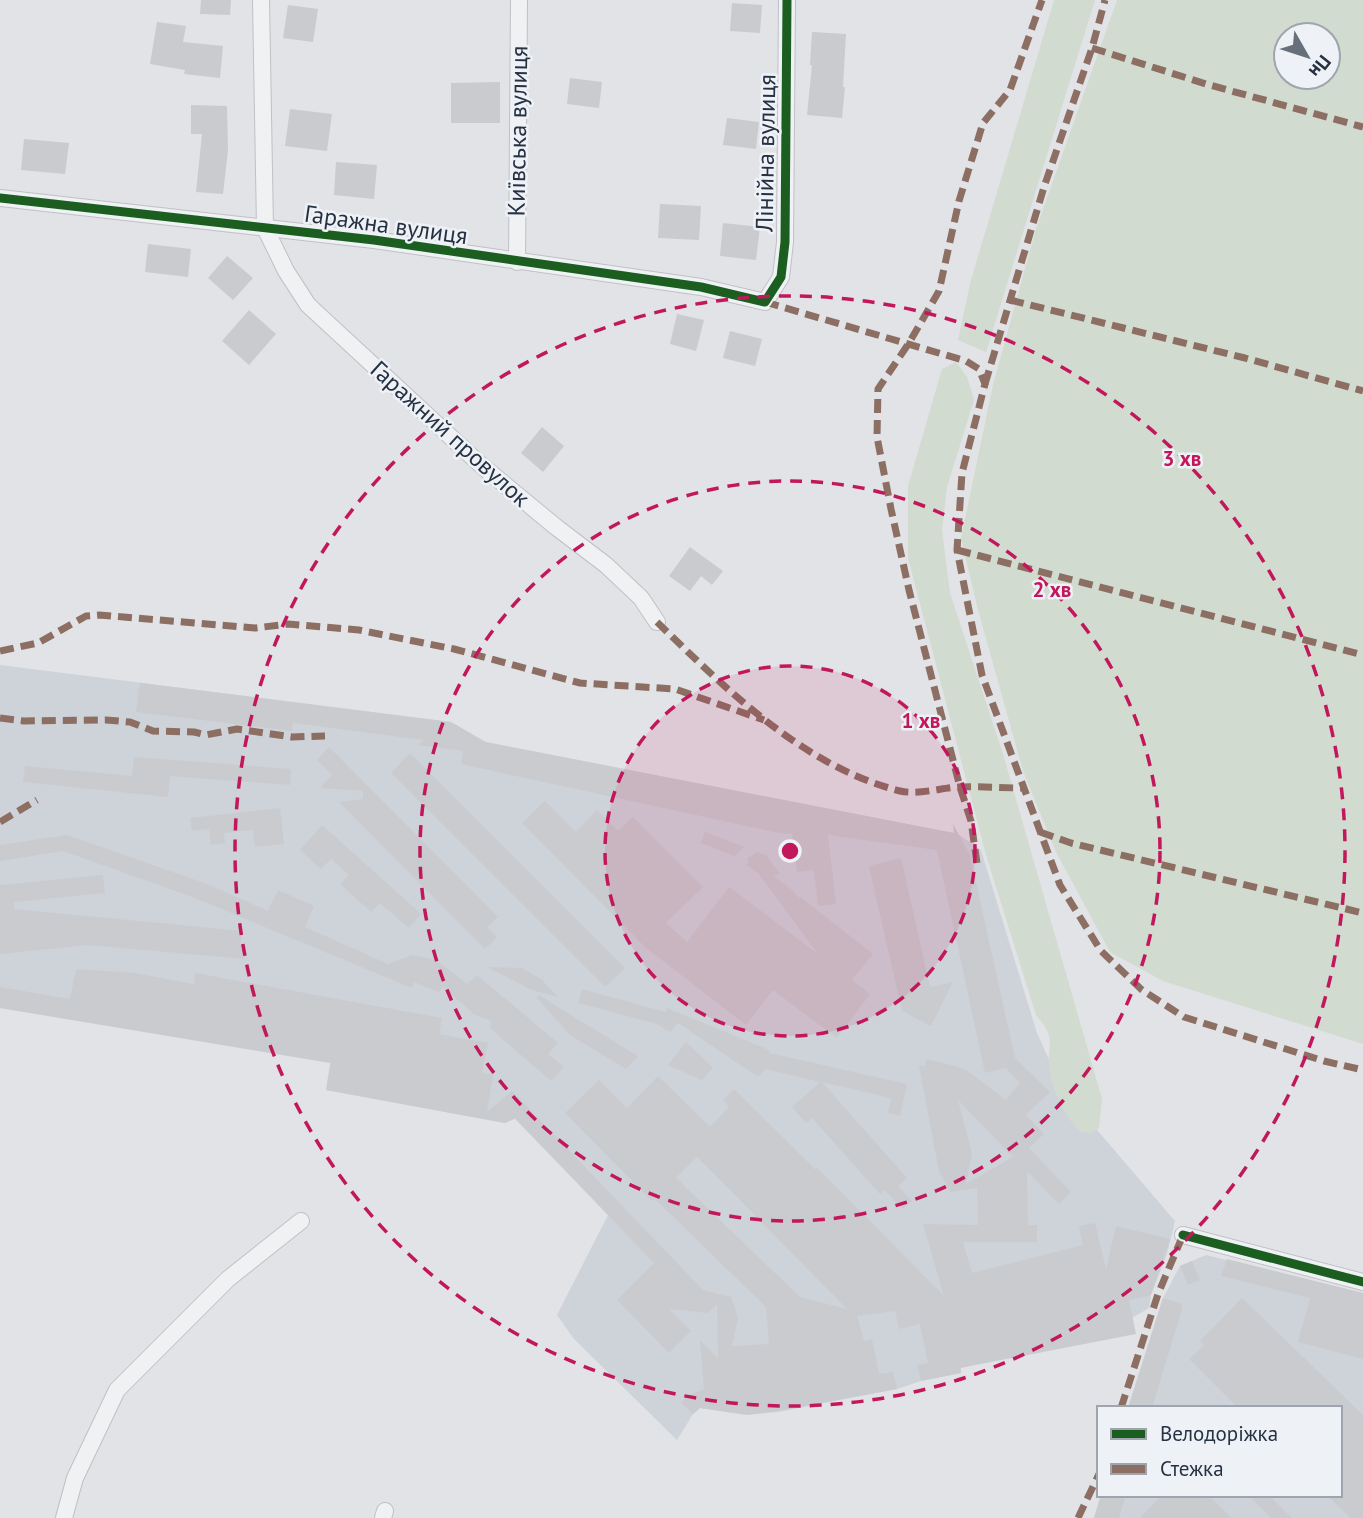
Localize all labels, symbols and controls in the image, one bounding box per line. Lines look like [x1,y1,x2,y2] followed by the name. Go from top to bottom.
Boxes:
[1272,21,1342,91] north arrow
[501,45,534,217] street label: Київська вулиця
[1304,50,1337,83] text: Пн
[749,74,782,233] street label: Лінійна вулиця
[303,198,470,251] street label: Гаражна вулиця
[364,354,537,514] street label: Гаражний провулок
[1163,445,1201,472] text: 3 хв
[1033,576,1071,603] text: 2 хв
[902,707,940,734] text: 1 хв
[778,839,802,863] centre of rings
[1097,1406,1342,1497] legend
[1160,1420,1278,1447] text: Велодоріжка
[1160,1455,1224,1482] text: Стежка

